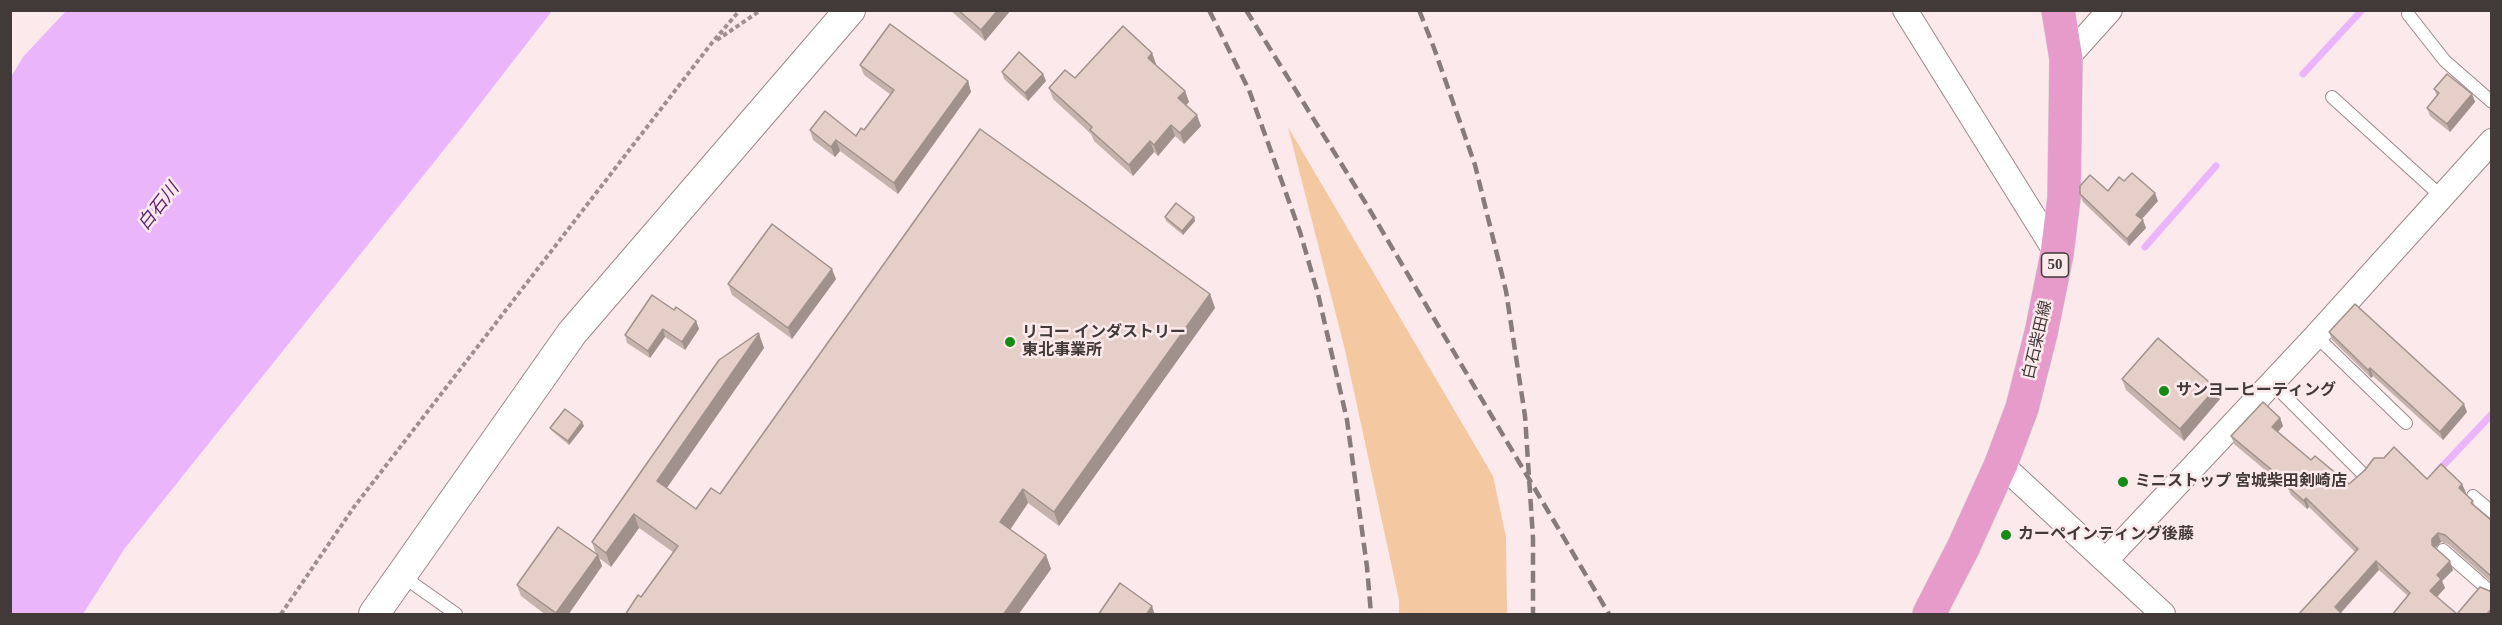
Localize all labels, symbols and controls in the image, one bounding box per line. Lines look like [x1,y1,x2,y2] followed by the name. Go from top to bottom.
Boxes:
[134,179,184,235] water label: 白石川
[2042,253,2068,277] road number: 50
[2020,299,2056,381] street label: 白石柴田線
[1022,323,1186,361] place label: リコー インダストリー 東北事業所
[1003,335,1017,349] marker: リコー インダストリー 東北事業所
[2176,381,2336,401] place label: サンヨーヒーティング
[2157,384,2171,398] marker: サンヨーヒーティング
[2135,472,2347,492] place label: ミニストップ 宮城柴田剣崎店
[2116,475,2130,489] marker: ミニストップ 宮城柴田剣崎店
[2018,525,2194,545] place label: カーペインティング後藤
[1999,528,2013,542] marker: カーペインティング後藤

